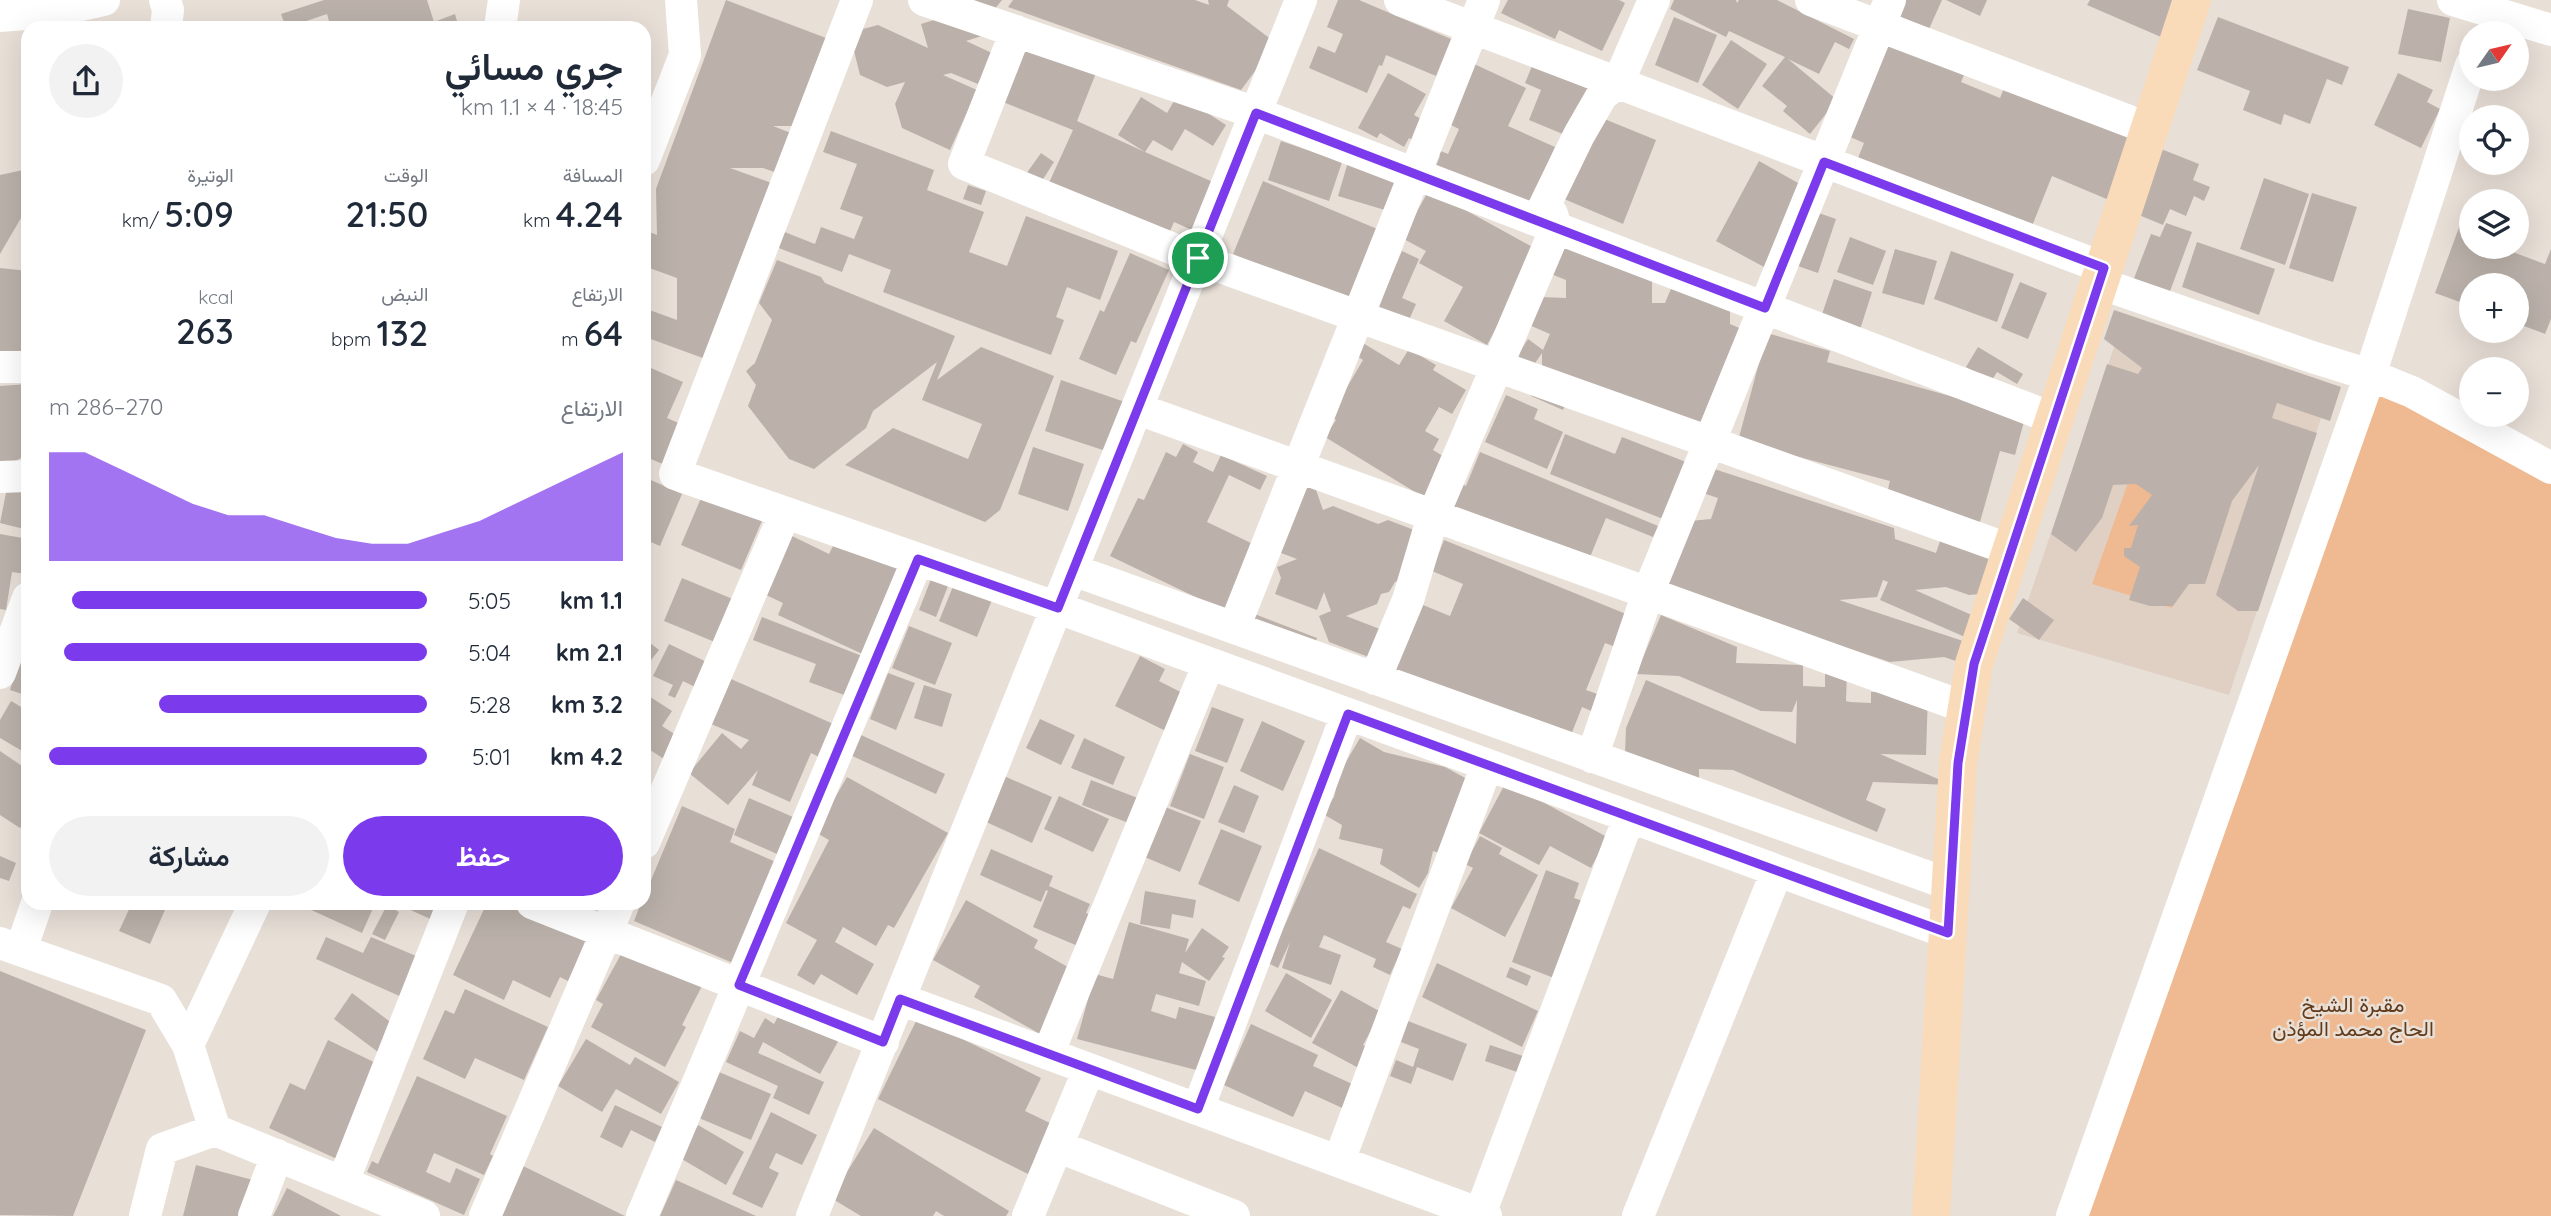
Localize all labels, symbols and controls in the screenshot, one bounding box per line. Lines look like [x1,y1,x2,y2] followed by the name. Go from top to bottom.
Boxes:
[2459,21,2529,91] north arrow
[2459,21,2529,427] map controls
[445,42,623,90] text: جري مسائي
[49,44,123,118] button: share
[461,92,623,121] text: 18:45 · 4 × 1.1 km
[2459,105,2529,175] button: locate
[187,163,234,187] text: الوتيرة
[384,163,428,187] text: الوقت
[563,163,623,187] text: المسافة
[2459,189,2529,259] button: layers
[164,192,234,236] text: 5:09
[346,192,428,236] text: 21:50
[556,192,623,236] text: 4.24
[122,208,164,232] text: /km
[523,208,556,232] text: km
[1168,228,1228,288] pin
[1179,239,1217,277] icon: arrive
[2459,273,2529,343] button: +
[381,282,428,306] text: النبض
[571,282,623,306] text: الارتفاع
[198,285,234,309] text: kcal
[176,309,234,353] text: 263
[377,311,428,355] text: 132
[584,311,623,355] text: 64
[331,327,377,351] text: bpm
[561,327,584,351] text: m
[2459,357,2529,427] button: −
[49,392,163,421] text: 270–286 m
[561,393,623,422] text: الارتفاع
[468,586,511,615] text: 5:05
[560,586,623,615] text: 1.1 km
[468,638,511,667] text: 5:04
[556,638,623,667] text: 2.1 km
[469,690,511,719] text: 5:28
[551,690,623,719] text: 3.2 km
[472,742,511,771] text: 5:01
[550,742,623,771] text: 4.2 km
[49,816,329,896] button: مشاركة
[343,816,623,896] button: حفظ
[2272,991,2434,1043] park label: مقبرة الشيخ الحاج محمد المؤذن

